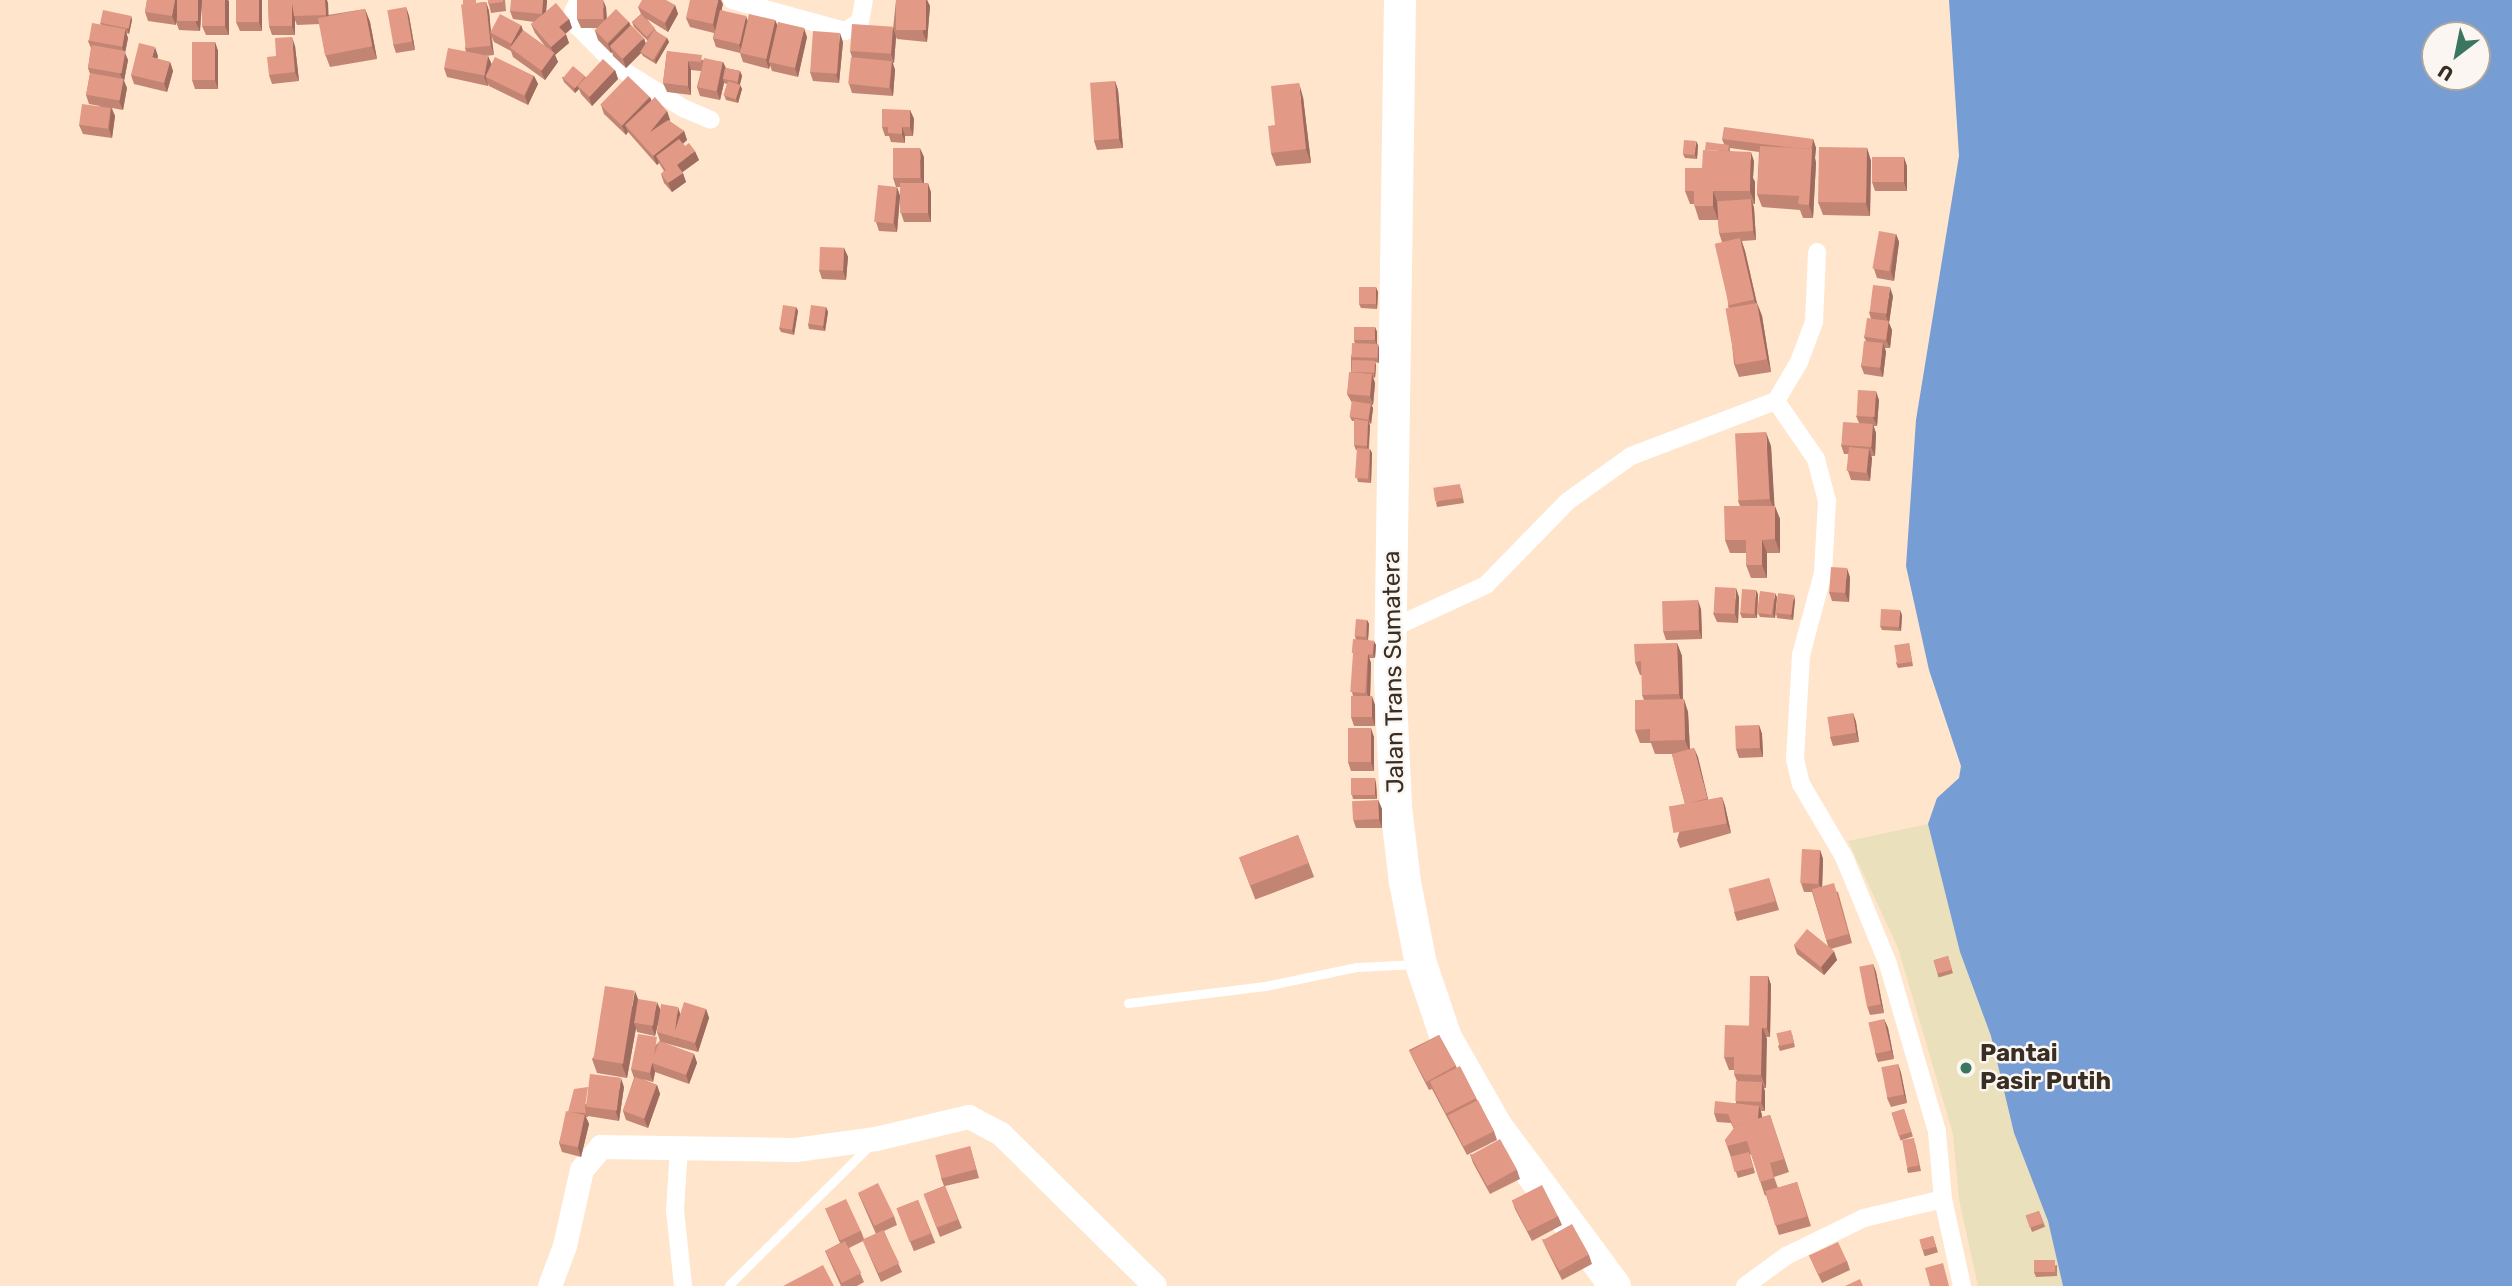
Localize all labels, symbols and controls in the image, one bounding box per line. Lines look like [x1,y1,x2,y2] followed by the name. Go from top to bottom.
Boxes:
[2421,21,2491,91] north arrow
[2434,59,2458,86] text: U
[1377,550,1411,794] street label: Jalan Trans Sumatera
[1980,1040,2112,1096] place label: Pantai Pasir Putih
[1958,1060,1974,1076] marker: Pantai Pasir Putih

